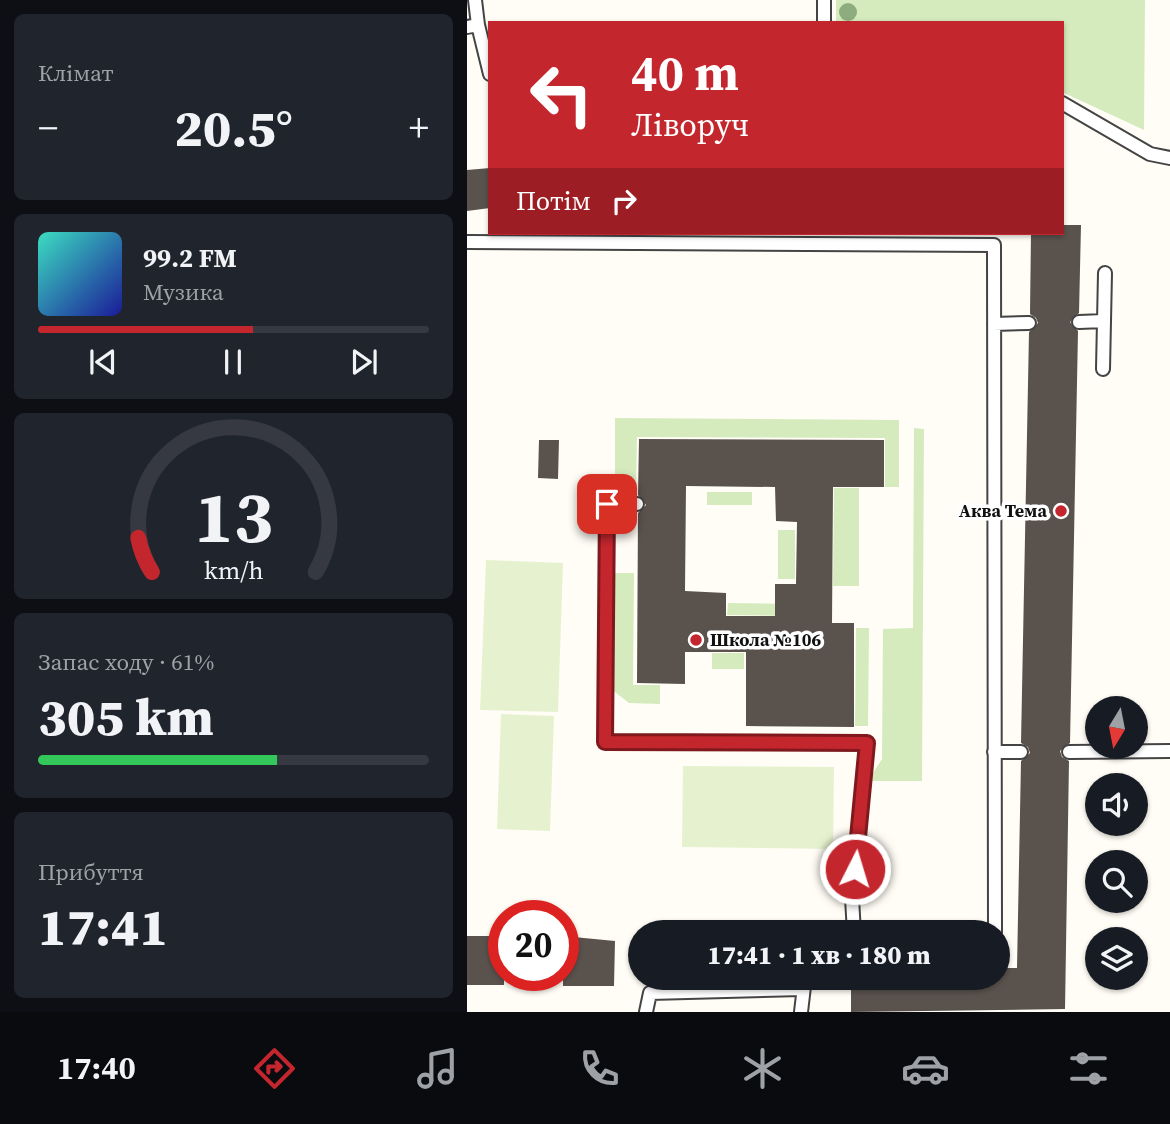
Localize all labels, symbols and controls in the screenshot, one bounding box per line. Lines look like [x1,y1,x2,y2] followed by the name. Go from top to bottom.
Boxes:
[631,39,739,106] text: 40 m
[516,49,607,140] icon: left
[38,57,114,89] text: Клімат
[174,92,293,163] text: 20.5°
[38,102,58,154] text: −
[409,102,429,154] text: +
[631,103,749,147] text: Ліворуч
[605,182,643,220] icon: right
[516,183,591,219] text: Потім
[143,240,237,276] text: 99.2 FM
[143,276,224,308] text: Музика
[84,343,122,381] icon: previous
[214,343,252,381] icon: pause
[345,343,383,381] icon: next
[194,467,273,566] text: 13
[577,474,637,534] pin
[588,485,626,523] icon: arrive
[959,498,1047,523] place label: Аква Тема
[1053,503,1069,519] marker: Аква Тема
[204,553,263,587] text: km/h
[710,627,821,652] place label: Школа №106
[688,632,704,648] marker: Школа №106
[38,646,214,678] text: Запас ходу · 61%
[38,681,214,752] text: 305 km
[1085,696,1148,760] north arrow
[1085,696,1148,990] map controls
[1085,773,1148,836] button: sound
[818,832,892,906] position arrow
[1085,850,1148,913] button: search
[38,856,144,888] text: Прибуття
[38,891,168,962] text: 17:41
[488,900,579,991] speed limit sign: 20
[1085,927,1148,990] button: layers
[707,937,931,973] text: 17:41 · 1 хв · 180 m
[250,1044,299,1093] icon: directions
[413,1044,462,1093] icon: music
[575,1044,624,1093] icon: phone
[738,1044,787,1093] icon: climate
[901,1044,950,1093] icon: car
[1064,1044,1113,1093] icon: filters
[57,1046,136,1090] text: 17:40

